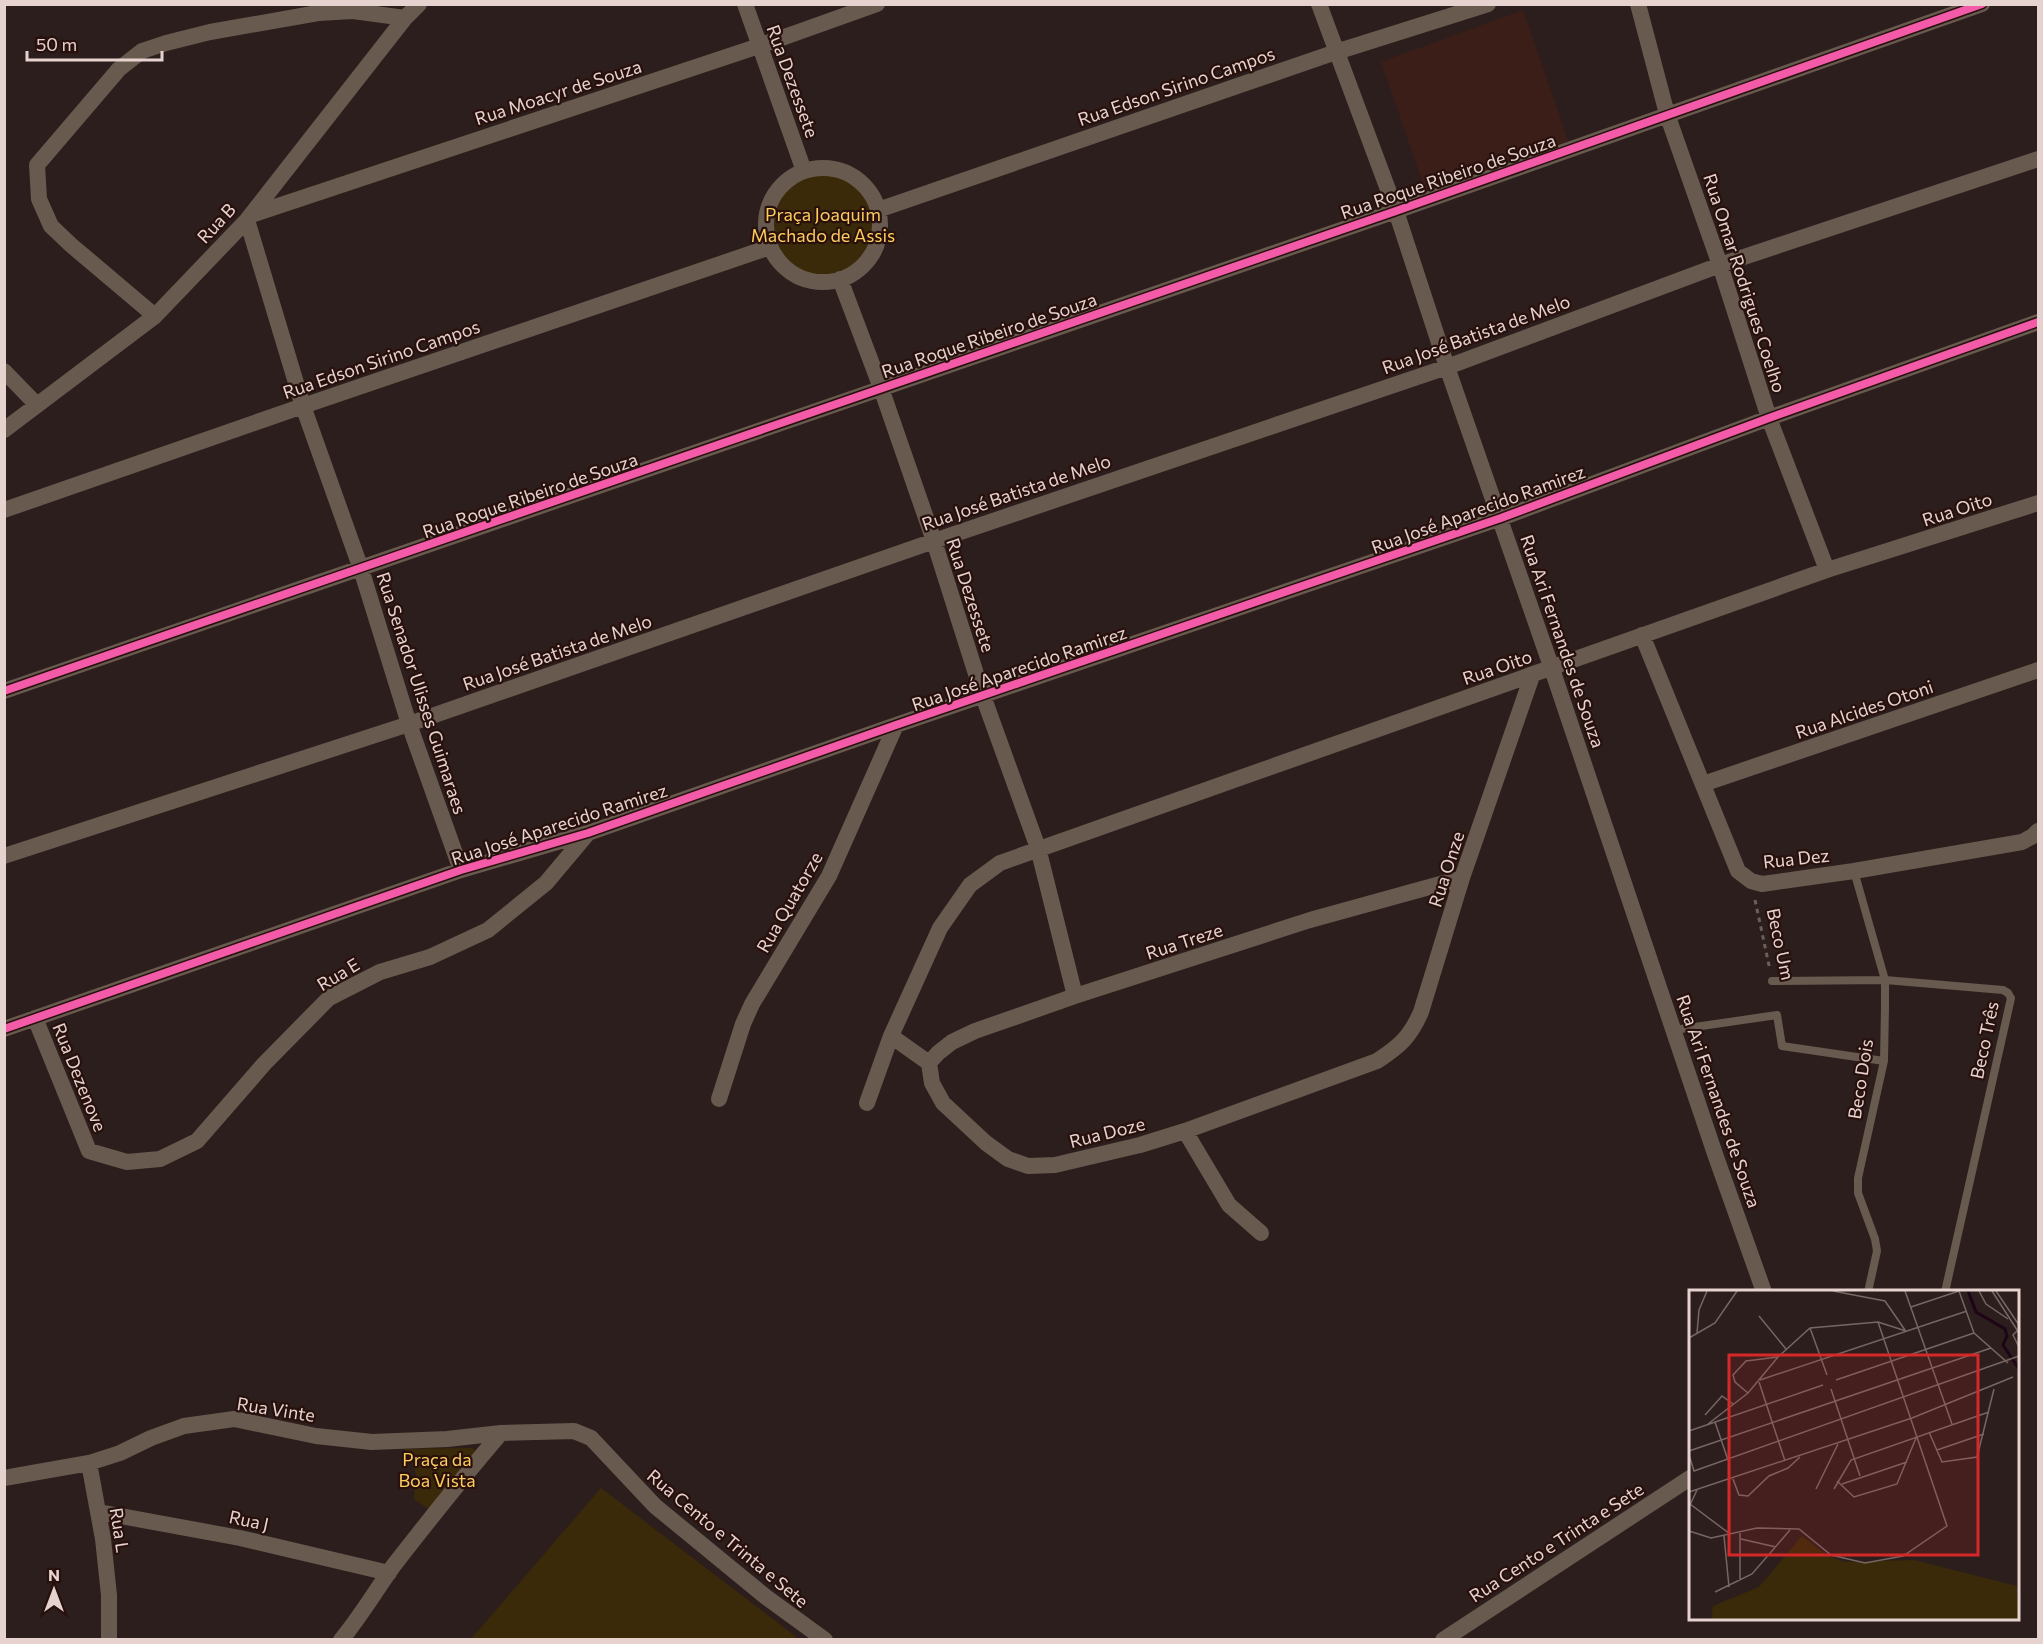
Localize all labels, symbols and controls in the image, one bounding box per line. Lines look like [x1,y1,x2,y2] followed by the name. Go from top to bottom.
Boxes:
[762,22,824,140] street label: Rua Dezessete
[27,24,162,62] scale bar
[36,33,77,55] text: 50 m
[1075,42,1277,130] street label: Rua Edson Sirino Campos
[472,55,644,129] street label: Rua Moacyr de Souza
[1337,129,1559,223] street label: Rua Roque Ribeiro de Souza
[1699,171,1791,395] street label: Rua Omar Rodrigues Coelho
[192,198,240,248] street label: Rua B
[751,203,895,246] park label: Praça Joaquim Machado de Assis
[878,288,1100,382] street label: Rua Roque Ribeiro de Souza
[1379,290,1573,378] street label: Rua José Batista de Melo
[280,315,482,403] street label: Rua Edson Sirino Campos
[419,448,641,542] street label: Rua Roque Ribeiro de Souza
[919,449,1113,535] street label: Rua José Batista de Melo
[1368,460,1588,558] street label: Rua José Aparecido Ramirez
[1919,487,1995,531] street label: Rua Oito
[1516,532,1610,750] street label: Rua Ari Fernandes de Souza
[942,535,1000,655] street label: Rua Dezessete
[372,569,472,817] street label: Rua Senador Ulisses Guimaraes
[460,609,654,695] street label: Rua José Batista de Melo
[909,621,1129,715] street label: Rua José Aparecido Ramirez
[1459,645,1535,689] street label: Rua Oito
[1792,675,1936,743] street label: Rua Alcides Otoni
[448,779,670,869] street label: Rua José Aparecido Ramirez
[1423,828,1469,910] street label: Rua Onze
[1762,844,1830,872] street label: Rua Dez
[751,848,827,956] street label: Rua Quatorze
[1763,906,1799,982] street label: Beco Um
[1143,918,1225,964] street label: Rua Treze
[313,953,363,995] street label: Rua E
[1672,992,1766,1210] street label: Rua Ari Fernandes de Souza
[1965,999,2003,1081] street label: Beco Três
[48,1019,112,1135] street label: Rua Dezenove
[1843,1037,1877,1121] street label: Beco Dois
[1067,1112,1147,1152] street label: Rua Doze
[1689,1290,2019,1620] inset map
[235,1392,317,1426] street label: Rua Vinte
[398,1448,476,1491] park label: Praça da Boa Vista
[643,1464,813,1612] street label: Rua Cento e Trinta e Sete
[1465,1477,1647,1607] street label: Rua Cento e Trinta e Sete
[227,1505,271,1535] street label: Rua J
[106,1506,134,1554] street label: Rua L
[24,1560,84,1620] north arrow
[48,1565,60,1584] text: N

